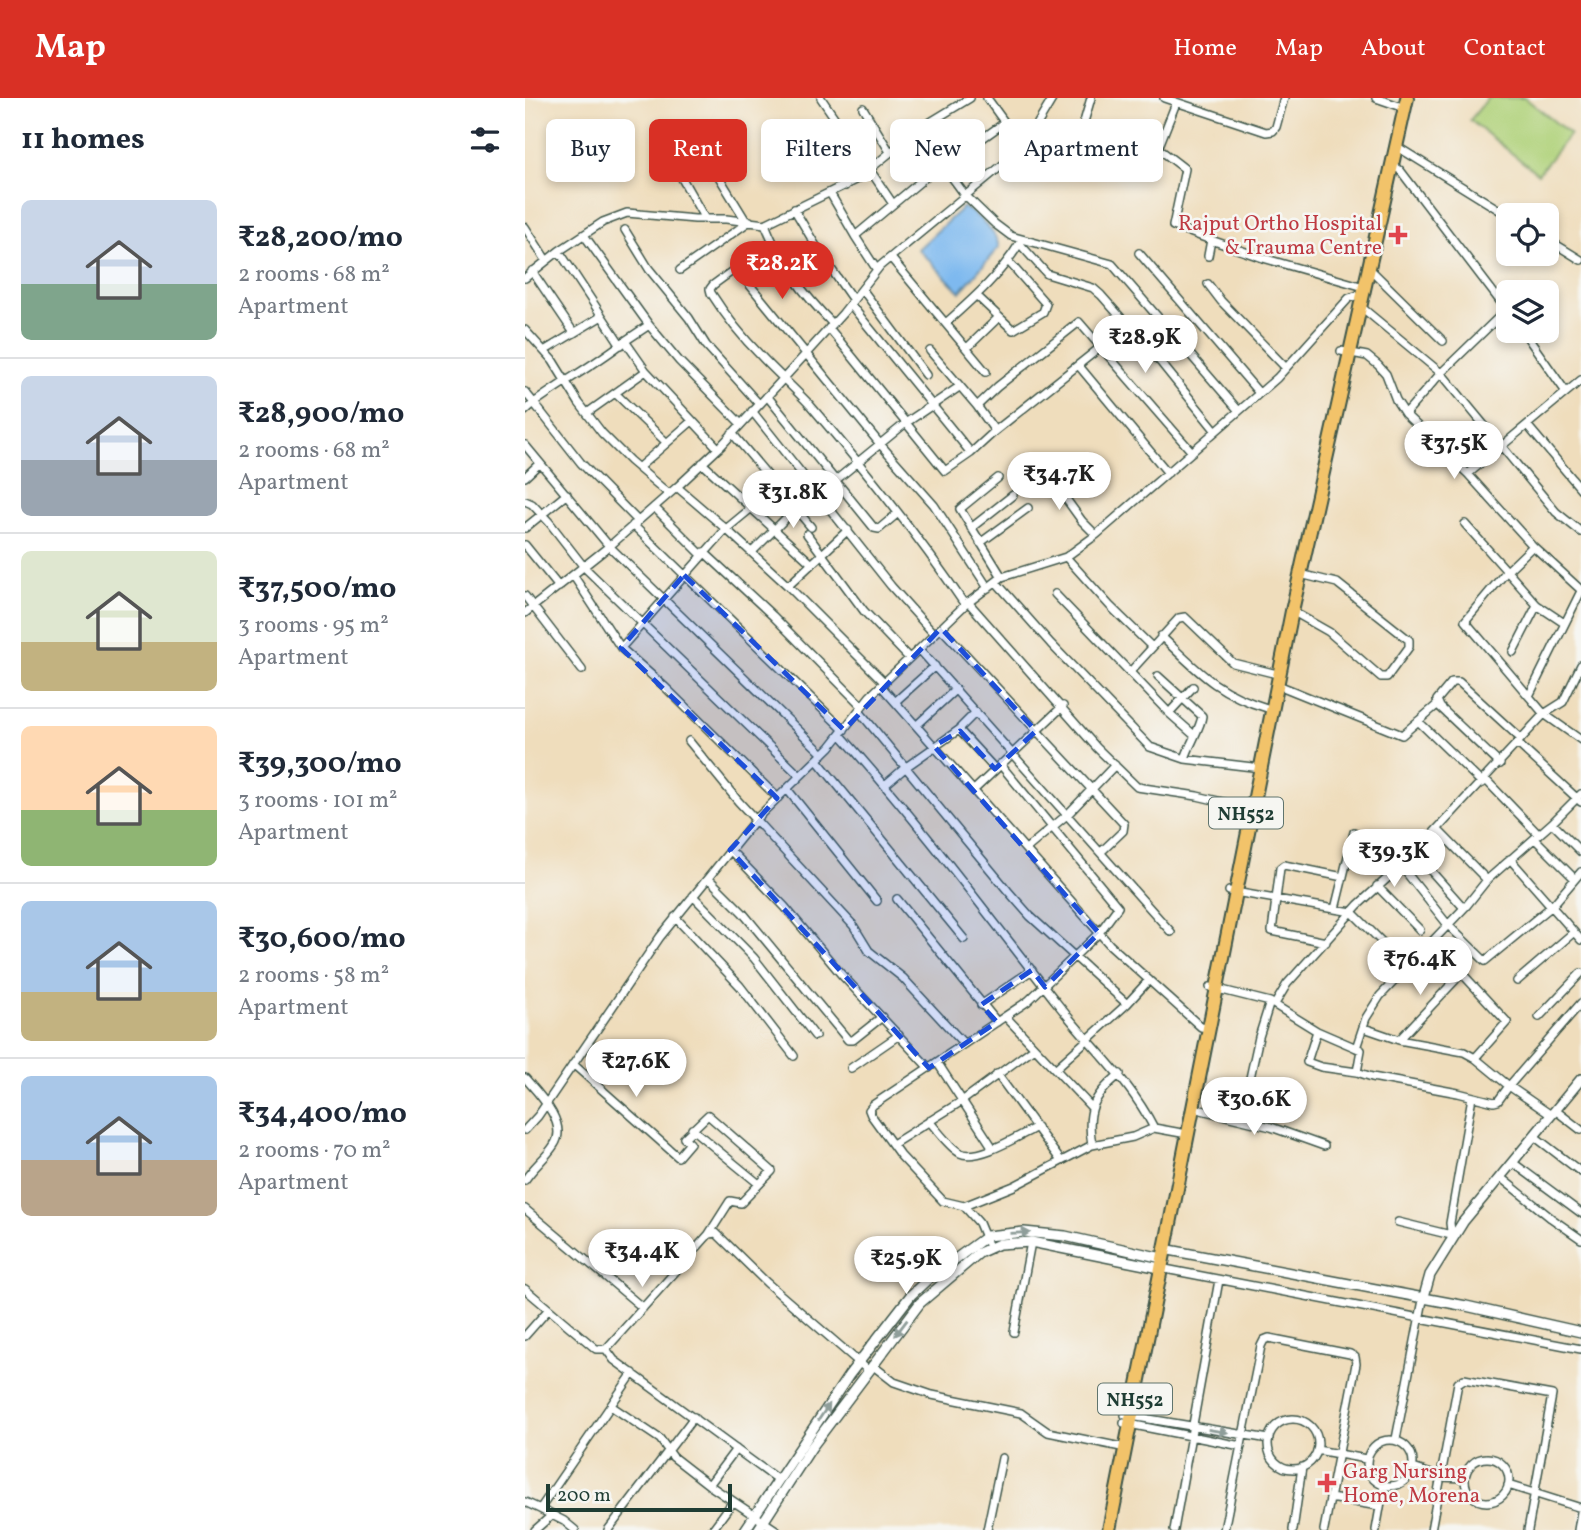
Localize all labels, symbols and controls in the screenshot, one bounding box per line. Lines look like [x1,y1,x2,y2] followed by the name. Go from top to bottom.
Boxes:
[35,26,106,72] text: Map
[1173,32,1237,66] text: Home
[1275,32,1323,66] text: Map
[1361,32,1426,66] text: About
[1464,32,1546,66] text: Contact
[21,119,145,161] text: 11 homes
[546,119,635,182] chip: Buy
[649,119,747,182] chip: Rent
[761,119,876,182] chip: Filters
[890,119,985,182] chip: New
[999,119,1163,182] chip: Apartment
[466,121,504,159] icon: filters
[1496,203,1559,343] map controls
[1496,203,1559,266] button: locate
[1178,210,1382,263] place label: Rajput Ortho Hospital & Trauma Centre
[238,217,403,259] text: ₹28,200/mo
[1388,225,1408,245] marker: Rajput Ortho Hospital & Trauma Centre
[77,228,161,312] icon: home
[725,242,839,301] pin: ₹28.2K
[746,248,818,280] text: ₹28.2K
[238,259,390,291] text: 2 rooms · 68 m²
[1496,280,1559,343] button: layers
[238,291,349,323] text: Apartment
[1088,316,1202,375] pin: ₹28.9K
[1109,322,1181,354] text: ₹28.9K
[238,393,404,435] text: ₹28,900/mo
[77,404,161,488] icon: home
[1397,422,1511,481] pin: ₹37.5K
[1420,428,1488,460] text: ₹37.5K
[238,435,390,467] text: 2 rooms · 68 m²
[1002,452,1116,512] pin: ₹34.7K
[1023,459,1095,491] text: ₹34.7K
[238,467,349,499] text: Apartment
[736,470,850,530] pin: ₹31.8K
[758,477,828,509] text: ₹31.8K
[238,568,396,610] text: ₹37,500/mo
[77,579,161,663] icon: home
[238,610,389,642] text: 3 rooms · 95 m²
[238,642,349,674] text: Apartment
[238,743,402,785] text: ₹39,300/mo
[77,754,161,838] icon: home
[238,785,398,817] text: 3 rooms · 101 m²
[1209,798,1283,828] road number: NH552
[238,817,349,849] text: Apartment
[1337,830,1451,889] pin: ₹39.3K
[1358,836,1430,868] text: ₹39.3K
[238,918,406,960] text: ₹30,600/mo
[77,929,161,1013] icon: home
[1363,937,1477,997] pin: ₹76.4K
[1383,944,1457,976] text: ₹76.4K
[238,960,389,992] text: 2 rooms · 58 m²
[238,992,349,1024] text: Apartment
[579,1040,693,1099] pin: ₹27.6K
[602,1046,670,1078] text: ₹27.6K
[1197,1077,1311,1137] pin: ₹30.6K
[1217,1084,1291,1116] text: ₹30.6K
[238,1093,407,1135] text: ₹34,400/mo
[77,1104,161,1188] icon: home
[238,1135,391,1167] text: 2 rooms · 70 m²
[238,1167,349,1199] text: Apartment
[1010,1227,1032,1239] one-way arrow
[585,1230,699,1289] pin: ₹34.4K
[604,1236,680,1268] text: ₹34.4K
[849,1236,963,1296] pin: ₹25.9K
[870,1243,942,1275] text: ₹25.9K
[894,1319,908,1337] one-way arrow
[1098,1384,1172,1414] road number: NH552
[817,1403,830,1422] one-way arrow
[1207,1426,1229,1437] one-way arrow
[1343,1458,1480,1511] place label: Garg Nursing Home, Morena
[1317,1473,1337,1493] marker: Garg Nursing Home, Morena
[546,1481,731,1513] scale bar
[557,1483,611,1509] text: 200 m

